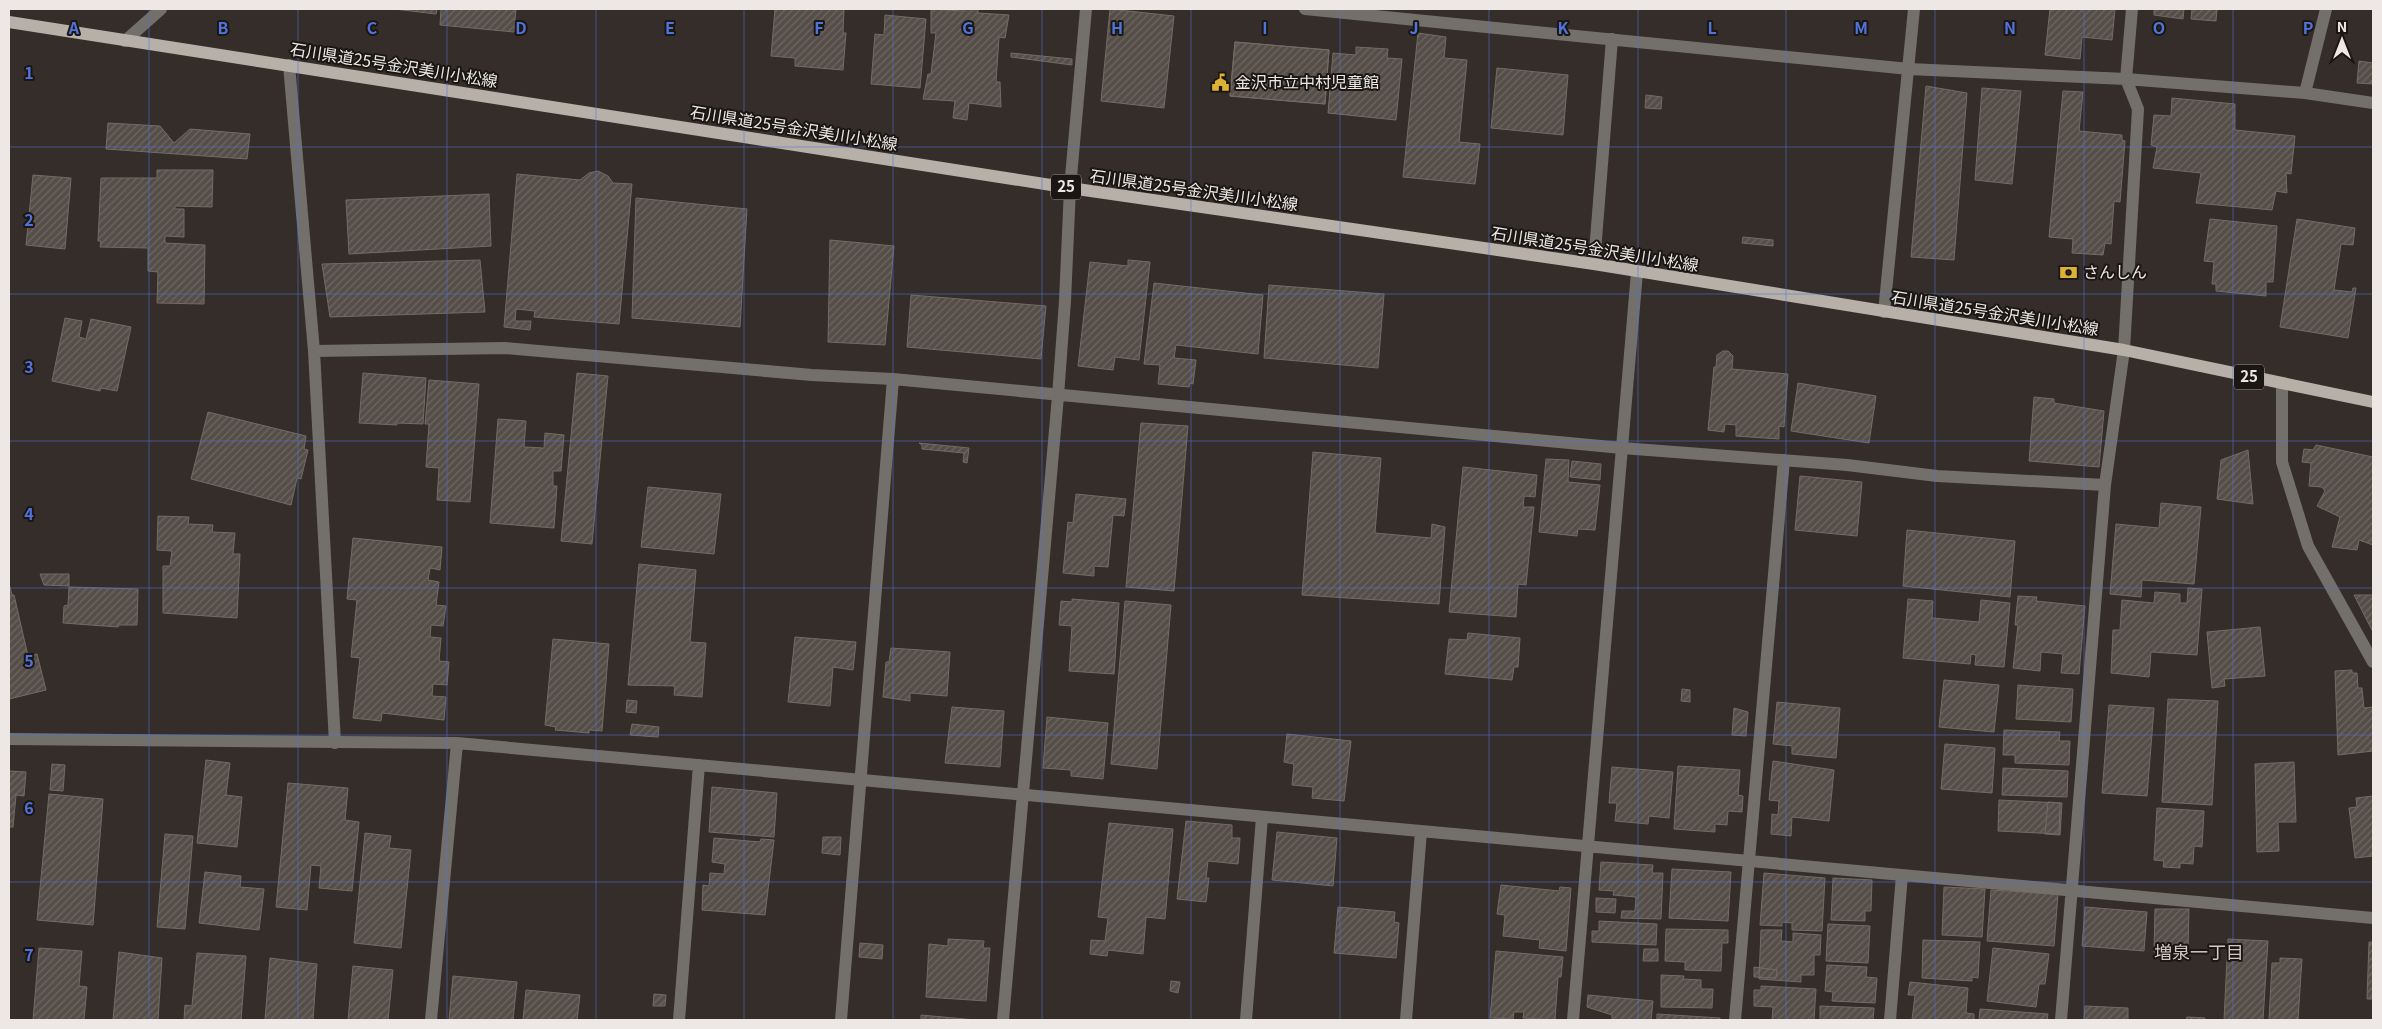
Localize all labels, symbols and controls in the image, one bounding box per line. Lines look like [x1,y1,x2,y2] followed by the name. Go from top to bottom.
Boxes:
[68,15,80,39] text: A
[218,15,229,39] text: B
[367,15,378,39] text: C
[515,15,527,39] text: D
[665,15,675,39] text: E
[814,15,824,39] text: F
[962,15,974,39] text: G
[1111,15,1123,39] text: H
[1262,15,1268,39] text: I
[1409,15,1419,39] text: J
[1558,15,1570,39] text: K
[1707,15,1717,39] text: L
[1854,15,1868,39] text: M
[2004,15,2016,39] text: N
[2153,15,2165,39] text: O
[2303,15,2313,39] text: P
[2317,15,2367,65] north arrow
[2337,16,2347,36] text: N
[289,36,500,92] street label: 石川県道25号金沢美川小松線
[24,60,34,84] text: 1
[1235,69,1379,93] place label: 金沢市立中村児童館
[1211,72,1231,92] public building icon: 金沢市立中村児童館
[689,99,900,155] street label: 石川県道25号金沢美川小松線
[1089,163,1300,215] street label: 石川県道25号金沢美川小松線
[1051,174,1081,200] road number: 25
[24,207,34,231] text: 2
[1490,220,1701,276] street label: 石川県道25号金沢美川小松線
[2083,259,2147,283] place label: さんしん
[2059,262,2079,282] bank icon: さんしん
[1890,284,2101,340] street label: 石川県道25号金沢美川小松線
[24,354,34,378] text: 3
[2234,364,2264,390] road number: 25
[24,501,34,525] text: 4
[24,648,34,672] text: 5
[24,795,34,819] text: 6
[2154,938,2244,964] district label: 増泉一丁目
[24,942,34,966] text: 7

